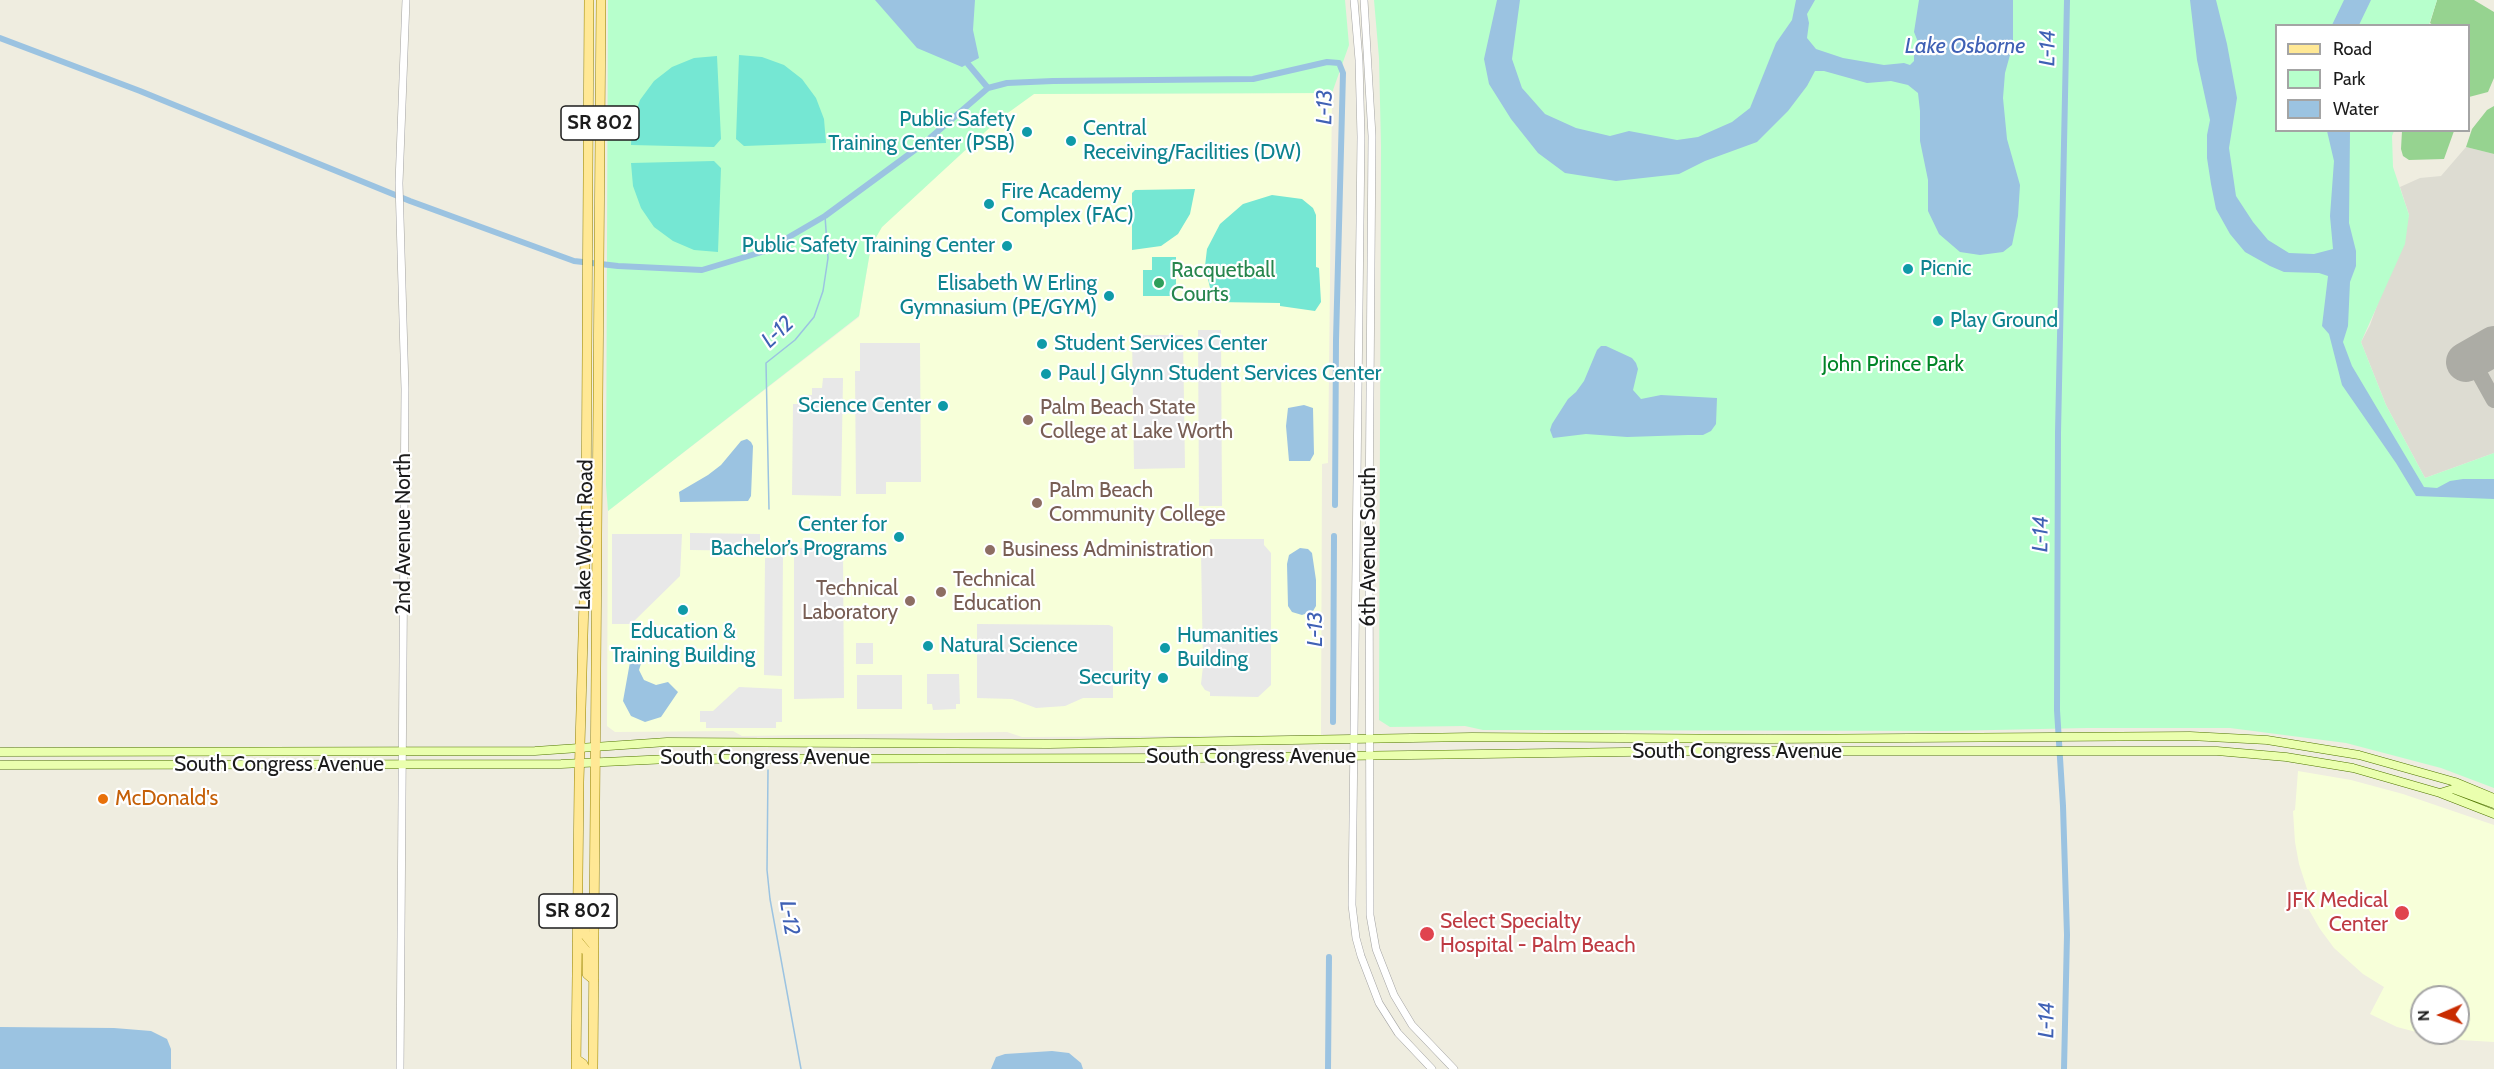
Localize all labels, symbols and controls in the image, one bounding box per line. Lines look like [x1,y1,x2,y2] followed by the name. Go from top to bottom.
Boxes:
[2275,24,2470,132] legend
[2034,30,2062,66] water label: L-14
[1905,34,2025,60] water label: Lake Osborne
[2333,38,2372,60] text: Road
[2333,68,2365,90] text: Park
[1311,89,1339,125] water label: L-13
[2333,98,2379,120] text: Water
[561,106,639,140] road number: SR 802
[828,107,1015,157] place label: Public Safety Training Center (PSB)
[1083,116,1301,166] place label: Central Receiving/Facilities (DW)
[1020,125,1034,139] marker: Public Safety Training Center (PSB)
[1064,134,1078,148] marker: Central Receiving/Facilities (DW)
[1001,179,1134,229] place label: Fire Academy Complex (FAC)
[982,197,996,211] marker: Fire Academy Complex (FAC)
[742,233,995,259] place label: Public Safety Training Center
[1000,239,1014,253] marker: Public Safety Training Center
[1920,256,1972,282] place label: Picnic
[1171,258,1275,308] place label: Racquetball Courts
[1901,262,1915,276] marker: Picnic
[900,271,1097,321] place label: Elisabeth W Erling Gymnasium (PE/GYM)
[1152,276,1166,290] marker: Racquetball Courts
[1102,289,1116,303] marker: Elisabeth W Erling Gymnasium (PE/GYM)
[1950,308,2058,334] place label: Play Ground
[756,310,800,354] water label: L-12
[1931,314,1945,328] marker: Play Ground
[1054,331,1267,357] place label: Student Services Center
[1035,337,1049,351] marker: Student Services Center
[1822,352,1964,378] park label: John Prince Park
[1058,361,1381,387] place label: Paul J Glynn Student Services Center
[1039,367,1053,381] marker: Paul J Glynn Student Services Center
[798,393,931,419] place label: Science Center
[1040,395,1233,445] place label: Palm Beach State College at Lake Worth
[936,399,950,413] marker: Science Center
[1021,413,1035,427] marker: Palm Beach State College at Lake Worth
[391,453,417,615] street label: 2nd Avenue North
[571,459,599,611] street label: Lake Worth Road
[1356,467,1382,627] street label: 6th Avenue South
[1049,478,1226,528] place label: Palm Beach Community College
[1030,496,1044,510] marker: Palm Beach Community College
[711,512,887,562] place label: Center for Bachelor’s Programs
[2027,516,2055,552] water label: L-14
[892,530,906,544] marker: Center for Bachelor’s Programs
[1002,537,1214,563] place label: Business Administration
[983,543,997,557] marker: Business Administration
[953,567,1041,617] place label: Technical Education
[802,576,898,626] place label: Technical Laboratory
[934,585,948,599] marker: Technical Education
[903,594,917,608] marker: Technical Laboratory
[676,603,690,617] marker: Education & Training Building
[1303,611,1329,647] water label: L-13
[611,619,755,669] place label: Education & Training Building
[1177,623,1278,673] place label: Humanities Building
[940,633,1078,659] place label: Natural Science
[921,639,935,653] marker: Natural Science
[1158,641,1172,655] marker: Humanities Building
[1079,665,1151,691] place label: Security
[1156,671,1170,685] marker: Security
[1632,739,1842,765] street label: South Congress Avenue
[1146,744,1356,770] street label: South Congress Avenue
[660,745,870,771] street label: South Congress Avenue
[174,752,384,778] street label: South Congress Avenue
[115,786,218,812] place label: McDonald's
[96,792,110,806] marker: McDonald's
[2287,888,2388,938] place label: JFK Medical Center
[539,894,617,928] road number: SR 802
[773,899,805,937] water label: L-12
[2393,904,2411,922] marker: JFK Medical Center
[1440,909,1636,959] place label: Select Specialty Hospital - Palm Beach
[1418,925,1436,943] marker: Select Specialty Hospital - Palm Beach
[2410,985,2470,1045] north arrow
[2033,1002,2061,1038] water label: L-14
[2414,1010,2433,1022] text: N

